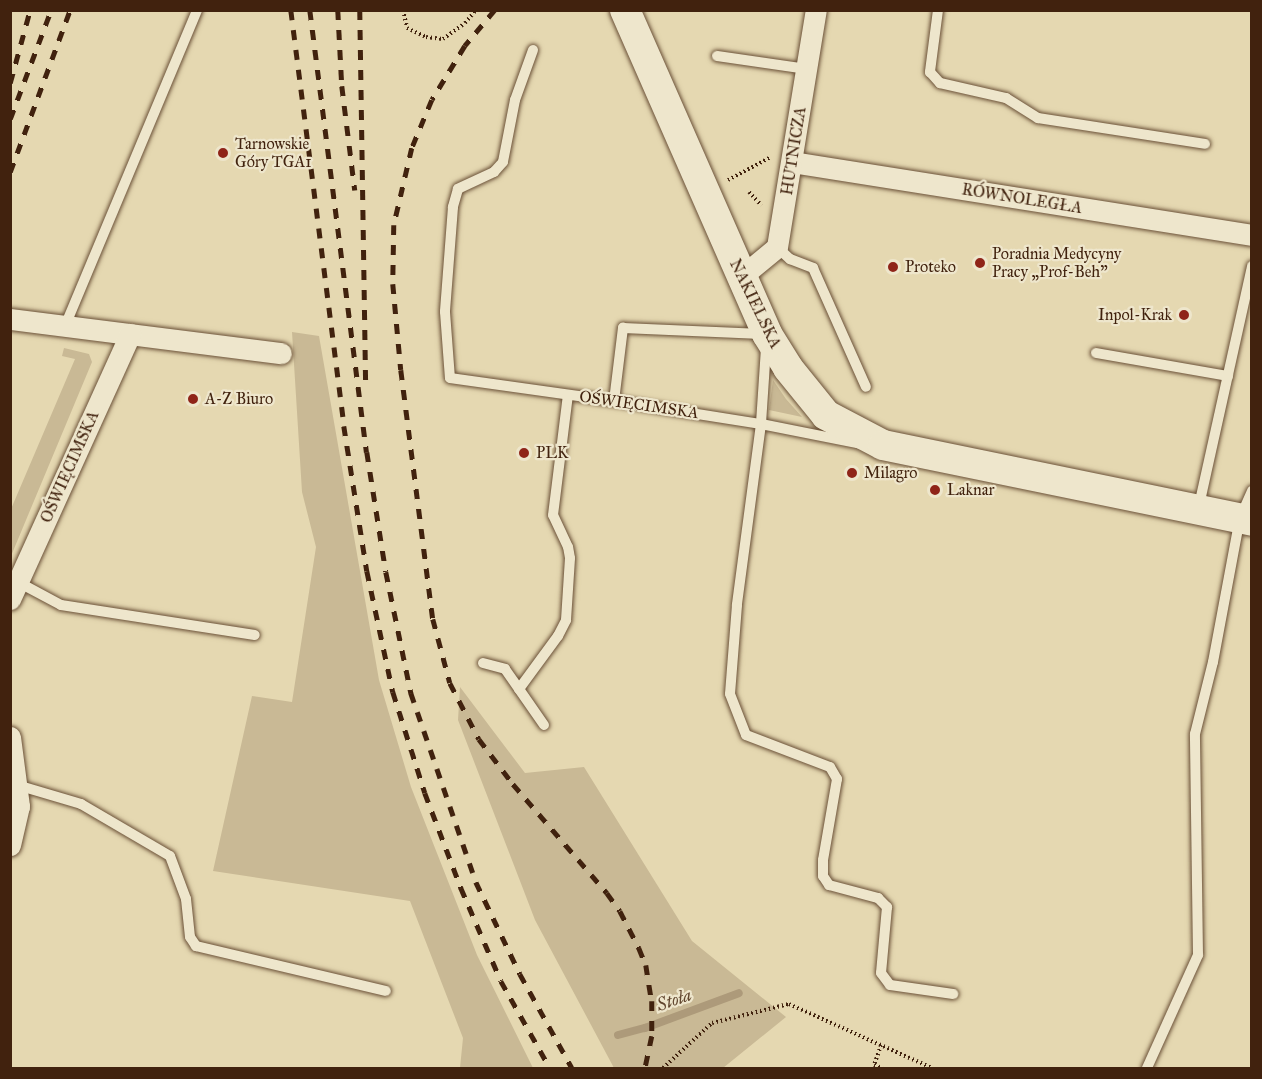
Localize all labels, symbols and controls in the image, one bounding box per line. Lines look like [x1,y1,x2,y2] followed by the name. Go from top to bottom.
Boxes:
[778,105,810,197] street label: HUTNICZA
[235,134,312,172] place label: Tarnowskie Góry TGA1
[216,146,230,160] marker: Tarnowskie Góry TGA1
[960,180,1084,218] street label: RÓWNOLEGŁA
[992,244,1121,282] place label: Poradnia Medycyny Pracy „Prof-Beh”
[725,256,785,352] street label: NAKIELSKA
[973,256,987,270] marker: Poradnia Medycyny Pracy „Prof-Beh”
[905,257,956,277] place label: Proteko
[886,260,900,274] marker: Proteko
[1098,305,1172,325] place label: Inpol-Krak
[1177,308,1191,322] marker: Inpol-Krak
[578,387,700,423] street label: OŚWIĘCIMSKA
[205,389,273,409] place label: A-Z Biuro
[186,392,200,406] marker: A-Z Biuro
[37,408,103,526] street label: OŚWIĘCIMSKA
[536,443,568,463] place label: PLK
[517,446,531,460] marker: PLK
[864,463,918,483] place label: Milagro
[845,466,859,480] marker: Milagro
[947,480,994,500] place label: Laknar
[928,483,942,497] marker: Laknar
[654,984,694,1016] water label: Stoła

